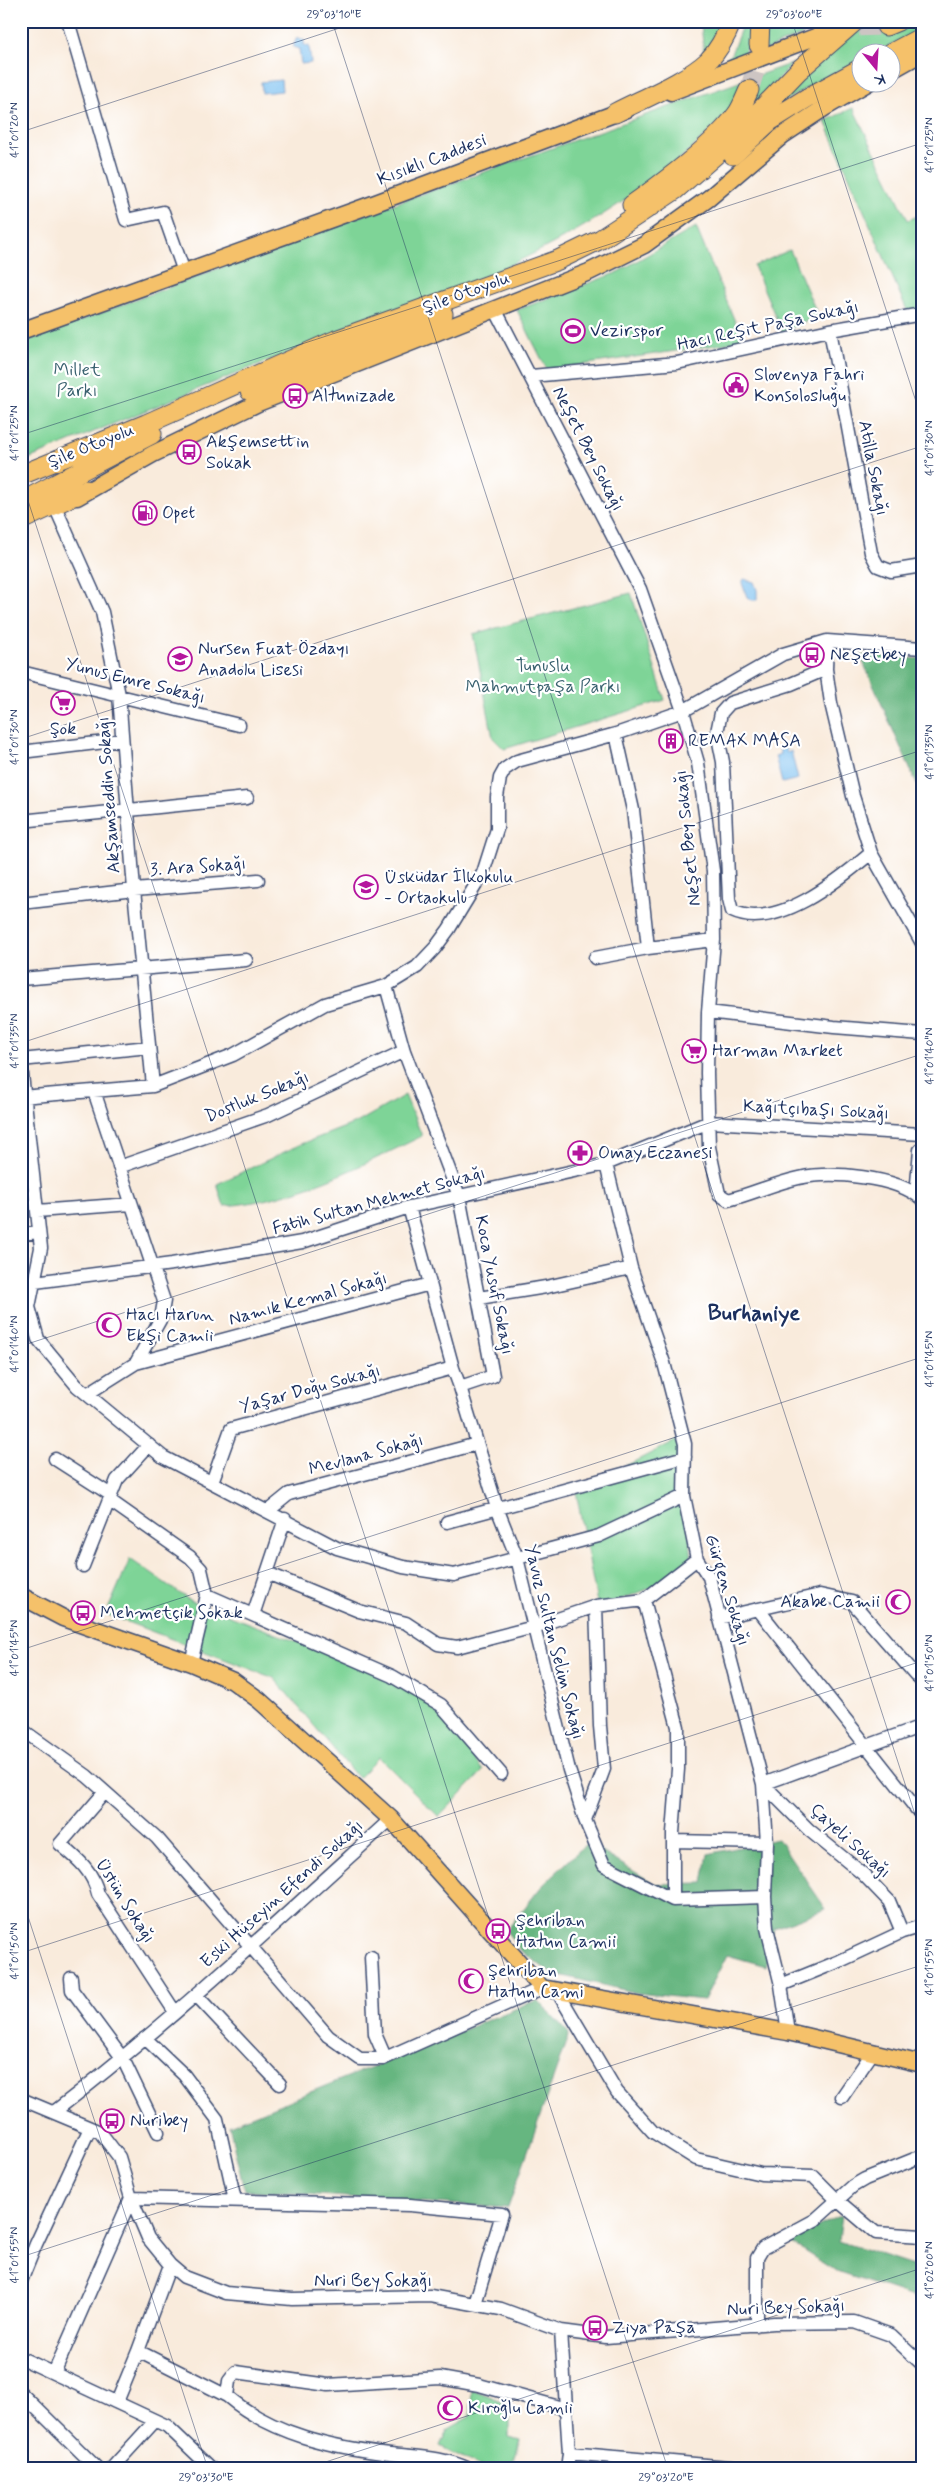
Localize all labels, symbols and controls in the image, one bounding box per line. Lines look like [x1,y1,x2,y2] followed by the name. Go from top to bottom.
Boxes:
[306,7,362,23] text: 29°03'10"E
[766,7,822,23] text: 29°03'00"E
[850,42,900,92] north arrow
[871,69,887,90] text: K
[7,102,23,158] text: 41°01'20"N
[922,117,938,173] text: 41°01'25"N
[374,128,490,192] street label: Kısıklı Caddesi
[419,266,513,320] street label: Şile Otoyolu
[675,295,861,357] street label: Hacı Reşit Paşa Sokağı
[560,318,586,344] sports icon: Vezirspor
[590,319,664,343] place label: Vezirspor
[53,358,101,403] park label: Millet Parkı
[754,363,864,408] place label: Slovenya Fahri Konsolosluğu
[723,372,749,398] public building icon: Slovenya Fahri Konsolosluğu
[282,383,308,409] bus stop icon: Altunizade
[546,383,630,515] street label: Neşet Bey Sokağı
[312,384,395,408] place label: Altunizade
[7,405,23,461] text: 41°01'25"N
[44,418,138,474] street label: Şile Otoyolu
[852,418,894,518] street label: Atilla Sokağı
[922,420,938,476] text: 41°01'30"N
[206,430,309,475] place label: Akşemsettin Sokak
[176,439,202,465] bus stop icon: Akşemsettin Sokak
[132,500,158,526] fuel station icon: Opet
[162,501,196,525] place label: Opet
[198,637,349,682] place label: Nursen Fuat Özdayı Anadolu Lisesi
[799,642,825,668] bus stop icon: Neşetbey
[830,643,906,667] place label: Neşetbey
[167,646,193,672] school or university icon: Nursen Fuat Özdayı Anadolu Lisesi
[62,652,208,710] street label: Yunus Emre Sokağı
[465,654,621,699] park label: Tunuslu Mahmutpaşa Parkı
[50,690,76,716] supermarket icon: Şok
[7,709,23,765] text: 41°01'30"N
[92,716,126,874] street label: Akşamseddin Sokağı
[50,717,76,741] place label: Şok
[922,725,938,779] text: 41°01'35"N
[658,728,684,754] building icon: REMAX MASA
[688,729,801,753] place label: REMAX MASA
[669,769,707,907] street label: Neşet Bey Sokağı
[149,852,247,882] street label: 3. Ara Sokağı
[384,865,514,910] place label: Üsküdar İlkokulu - Ortaokulu
[353,874,379,900] school or university icon: Üsküdar İlkokulu - Ortaokulu
[7,1014,23,1068] text: 41°01'35"N
[922,1028,938,1084] text: 41°01'40"N
[681,1038,707,1064] supermarket icon: Harman Market
[712,1039,843,1063] place label: Harman Market
[201,1065,313,1129] street label: Dostluk Sokağı
[742,1094,890,1126] street label: Kağıtçıbaşı Sokağı
[567,1140,593,1166] pharmacy icon: Omay Eczanesi
[598,1141,712,1165] place label: Omay Eczanesi
[270,1161,488,1241] street label: Fatih Sultan Mehmet Sokağı
[469,1213,519,1357] street label: Koca Yusuf Sokağı
[226,1266,390,1332] street label: Namık Kemal Sokağı
[708,1300,800,1328] district label: Burhaniye
[126,1303,214,1348] place label: Hacı Harun Ekşi Camii
[96,1312,122,1338] mosque icon: Hacı Harun Ekşi Camii
[7,1316,23,1372] text: 41°01'40"N
[922,1331,938,1387] text: 41°01'45"N
[237,1359,383,1419] street label: Yaşar Doğu Sokağı
[306,1428,426,1482] street label: Mevlana Sokağı
[697,1531,755,1649] street label: Gürgen Sokağı
[518,1542,590,1742] street label: Yavuz Sultan Selim Sokağı
[885,1589,911,1615] mosque icon: Akabe Camii
[780,1590,880,1614] place label: Akabe Camii
[70,1600,96,1626] bus stop icon: Mehmetçik Sokak
[100,1601,243,1625] place label: Mehmetçik Sokak
[7,1620,23,1676] text: 41°01'45"N
[922,1634,938,1692] text: 41°01'50"N
[804,1798,896,1884] street label: Çayeli Sokağı
[195,1814,369,1974] street label: Eski Hüseyin Efendi Sokağı
[89,1854,161,1948] street label: Üstün Sokağı
[516,1909,616,1954] place label: Şehriban Hatun Camii
[485,1918,511,1944] bus stop icon: Şehriban Hatun Camii
[7,1922,23,1980] text: 41°01'50"N
[922,1939,938,1995] text: 41°01'55"N
[488,1959,584,2004] place label: Şehriban Hatun Cami
[458,1968,484,1994] mosque icon: Şehriban Hatun Cami
[99,2108,125,2134] bus stop icon: Nuribey
[130,2109,188,2133] place label: Nuribey
[7,2227,23,2283] text: 41°01'55"N
[922,2241,938,2299] text: 41°02'00"N
[314,2269,432,2293] street label: Nuri Bey Sokağı
[727,2294,845,2322] street label: Nuri Bey Sokağı
[582,2315,608,2341] bus stop icon: Ziya Paşa
[612,2316,696,2340] place label: Ziya Paşa
[437,2395,463,2421] mosque icon: Kıroğlu Camii
[468,2396,573,2420] place label: Kıroğlu Camii
[178,2470,234,2486] text: 29°03'30"E
[638,2470,694,2486] text: 29°03'20"E

